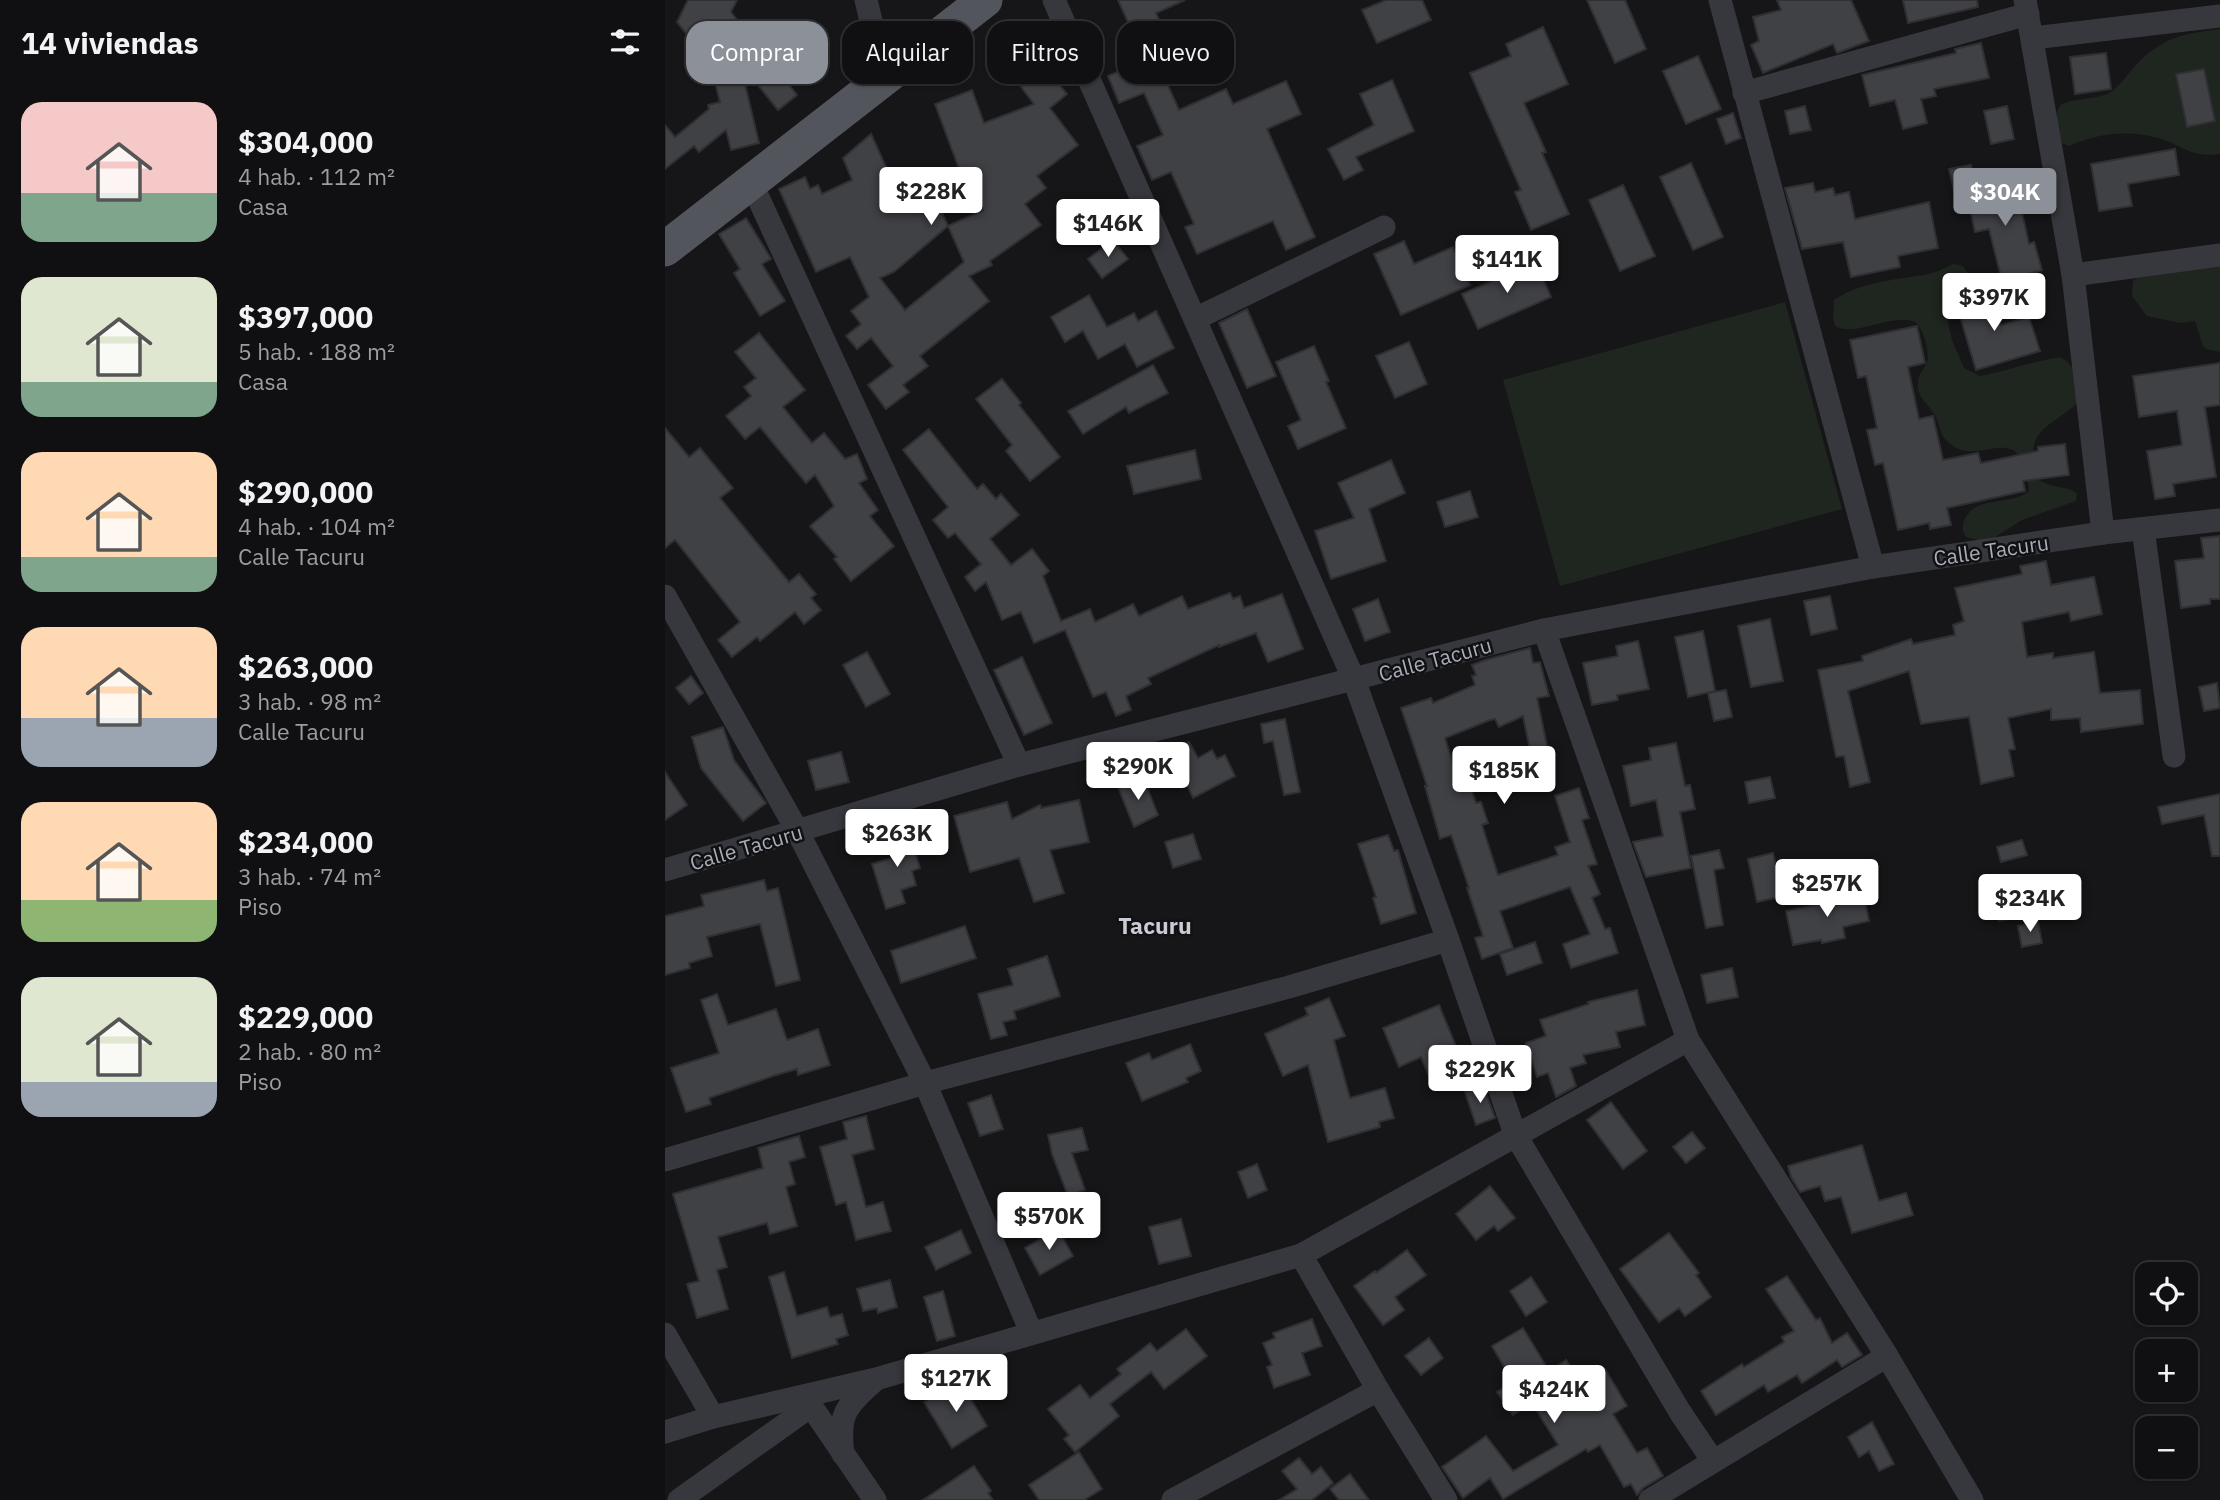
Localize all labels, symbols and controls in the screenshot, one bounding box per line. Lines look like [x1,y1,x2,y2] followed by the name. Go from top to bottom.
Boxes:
[686,21,828,84] chip: Comprar
[842,21,973,84] chip: Alquilar
[987,21,1103,84] chip: Filtros
[1117,21,1234,84] chip: Nuevo
[21,23,199,62] text: 14 viviendas
[606,23,644,61] icon: filters
[238,122,373,161] text: $304,000
[77,130,161,214] icon: home
[238,161,395,191] text: 4 hab. · 112 m²
[882,168,980,227] pin: $228K
[1956,168,2054,228] pin: $304K
[895,175,967,205] text: $228K
[1969,176,2041,206] text: $304K
[238,191,288,221] text: Casa
[1059,200,1157,259] pin: $146K
[1072,207,1144,237] text: $146K
[1458,236,1556,295] pin: $141K
[1471,243,1543,273] text: $141K
[1945,274,2043,333] pin: $397K
[1958,281,2030,311] text: $397K
[238,297,373,336] text: $397,000
[77,305,161,389] icon: home
[238,336,395,366] text: 5 hab. · 188 m²
[238,366,288,396] text: Casa
[238,472,373,511] text: $290,000
[77,480,161,564] icon: home
[238,511,395,541] text: 4 hab. · 104 m²
[1932,528,2050,572] street label: Calle Tacuru
[238,541,365,571] text: Calle Tacuru
[1375,630,1495,688] street label: Calle Tacuru
[238,647,373,686] text: $263,000
[77,655,161,739] icon: home
[238,686,381,716] text: 3 hab. · 98 m²
[238,716,365,746] text: Calle Tacuru
[1089,742,1187,802] pin: $290K
[1455,746,1553,806] pin: $185K
[1102,750,1174,780] text: $290K
[1468,754,1540,784] text: $185K
[848,810,946,869] pin: $263K
[861,817,933,847] text: $263K
[686,818,806,876] street label: Calle Tacuru
[238,822,373,861] text: $234,000
[77,830,161,914] icon: home
[1778,860,1876,919] pin: $257K
[238,861,381,891] text: 3 hab. · 74 m²
[1791,867,1863,897] text: $257K
[1981,874,2079,934] pin: $234K
[1994,882,2066,912] text: $234K
[238,891,282,921] text: Piso
[1118,910,1192,940] district label: Tacuru
[238,997,373,1036] text: $229,000
[77,1005,161,1089] icon: home
[238,1036,381,1066] text: 2 hab. · 80 m²
[1431,1046,1529,1105] pin: $229K
[1444,1053,1516,1083] text: $229K
[238,1066,282,1096] text: Piso
[1000,1192,1098,1252] pin: $570K
[1013,1200,1085,1230] text: $570K
[2135,1262,2198,1479] map controls
[2135,1262,2198,1325] button: locate
[2135,1339,2198,1402] button: +
[907,1354,1005,1414] pin: $127K
[920,1362,992,1392] text: $127K
[1505,1366,1603,1425] pin: $424K
[1518,1373,1590,1403] text: $424K
[2135,1416,2198,1479] button: −

